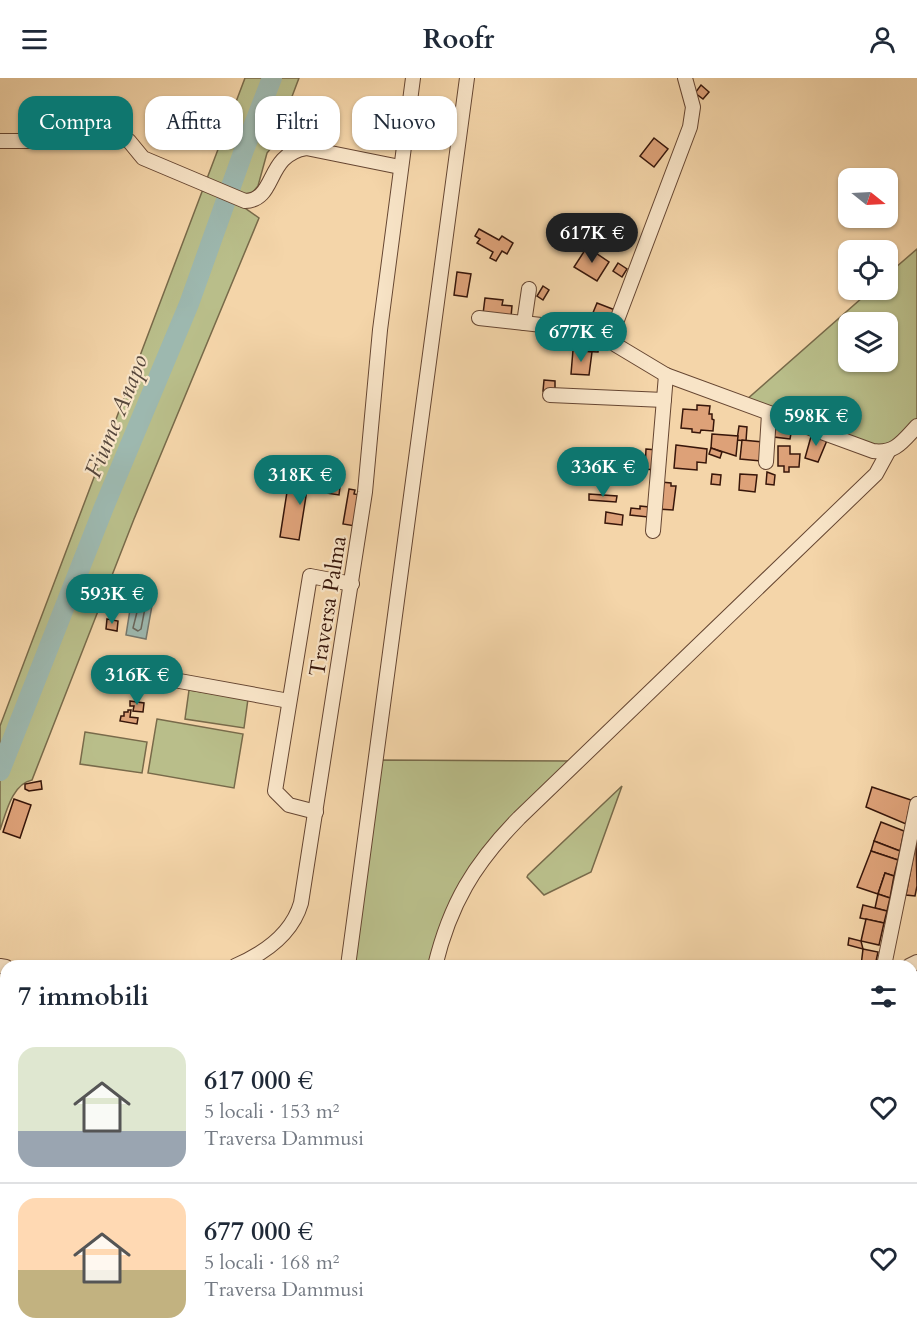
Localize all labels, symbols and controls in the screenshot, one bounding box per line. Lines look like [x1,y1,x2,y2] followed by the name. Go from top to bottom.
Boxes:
[423,21,494,58] text: Roofr
[18,23,51,56] icon: menu
[866,23,899,56] icon: person
[18,96,133,150] chip: Compra
[145,96,243,150] chip: Affitta
[255,96,340,150] chip: Filtri
[352,96,457,150] chip: Nuovo
[838,168,898,228] north arrow
[838,168,898,372] map controls
[543,213,641,264] pin: 617K €
[560,219,624,246] text: 617K €
[838,240,898,300] button: locate
[532,312,630,363] pin: 677K €
[838,312,898,372] button: layers
[549,318,613,345] text: 677K €
[77,350,156,483] water label: Fiume Anapo
[767,396,865,447] pin: 598K €
[784,402,848,429] text: 598K €
[554,447,652,498] pin: 336K €
[571,453,635,480] text: 336K €
[251,455,349,506] pin: 318K €
[268,461,332,488] text: 318K €
[302,533,354,679] street label: Traversa Palma
[63,574,161,625] pin: 593K €
[80,580,144,607] text: 593K €
[88,655,186,706] pin: 316K €
[105,661,169,688] text: 316K €
[18,979,149,1014] text: 7 immobili
[867,980,900,1013] icon: filters
[204,1063,313,1098] text: 617 000 €
[66,1071,138,1143] icon: home
[867,1091,900,1124] icon: heart
[204,1098,340,1125] text: 5 locali · 153 m²
[204,1125,364,1152] text: Traversa Dammusi
[204,1214,313,1249] text: 677 000 €
[66,1222,138,1294] icon: home
[867,1242,900,1275] icon: heart
[204,1249,340,1276] text: 5 locali · 168 m²
[204,1276,364,1303] text: Traversa Dammusi

